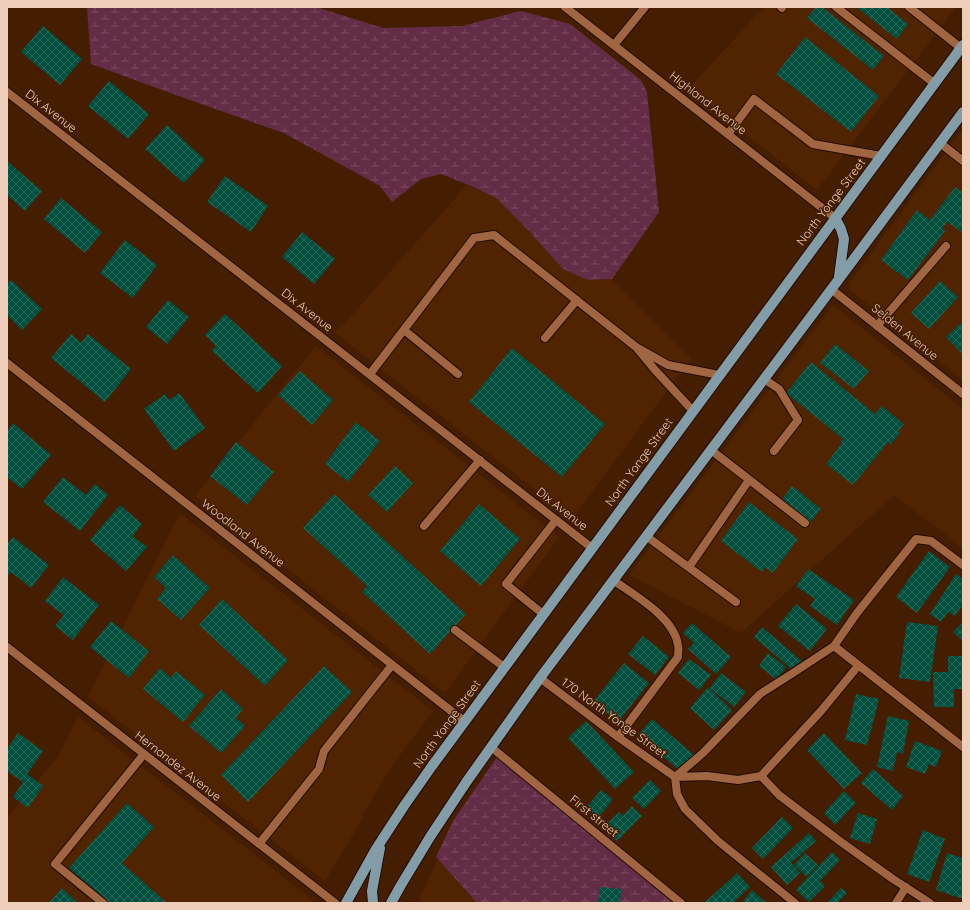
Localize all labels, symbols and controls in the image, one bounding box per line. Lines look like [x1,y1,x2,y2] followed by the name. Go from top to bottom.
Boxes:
[667,68,750,138] street label: Highland Avenue
[23,86,80,136] street label: Dix Avenue
[793,155,868,248] street label: North Yonge Street
[279,285,336,335] street label: Dix Avenue
[869,300,942,363] street label: Selden Avenue
[602,415,676,509] street label: North Yonge Street
[534,484,591,534] street label: Dix Avenue
[199,495,288,570] street label: Woodland Avenue
[559,674,670,761] street label: 170 North Yonge Street
[410,677,484,771] street label: North Yonge Street
[132,727,225,804] street label: Hernandez Avenue
[567,791,622,840] street label: First street

